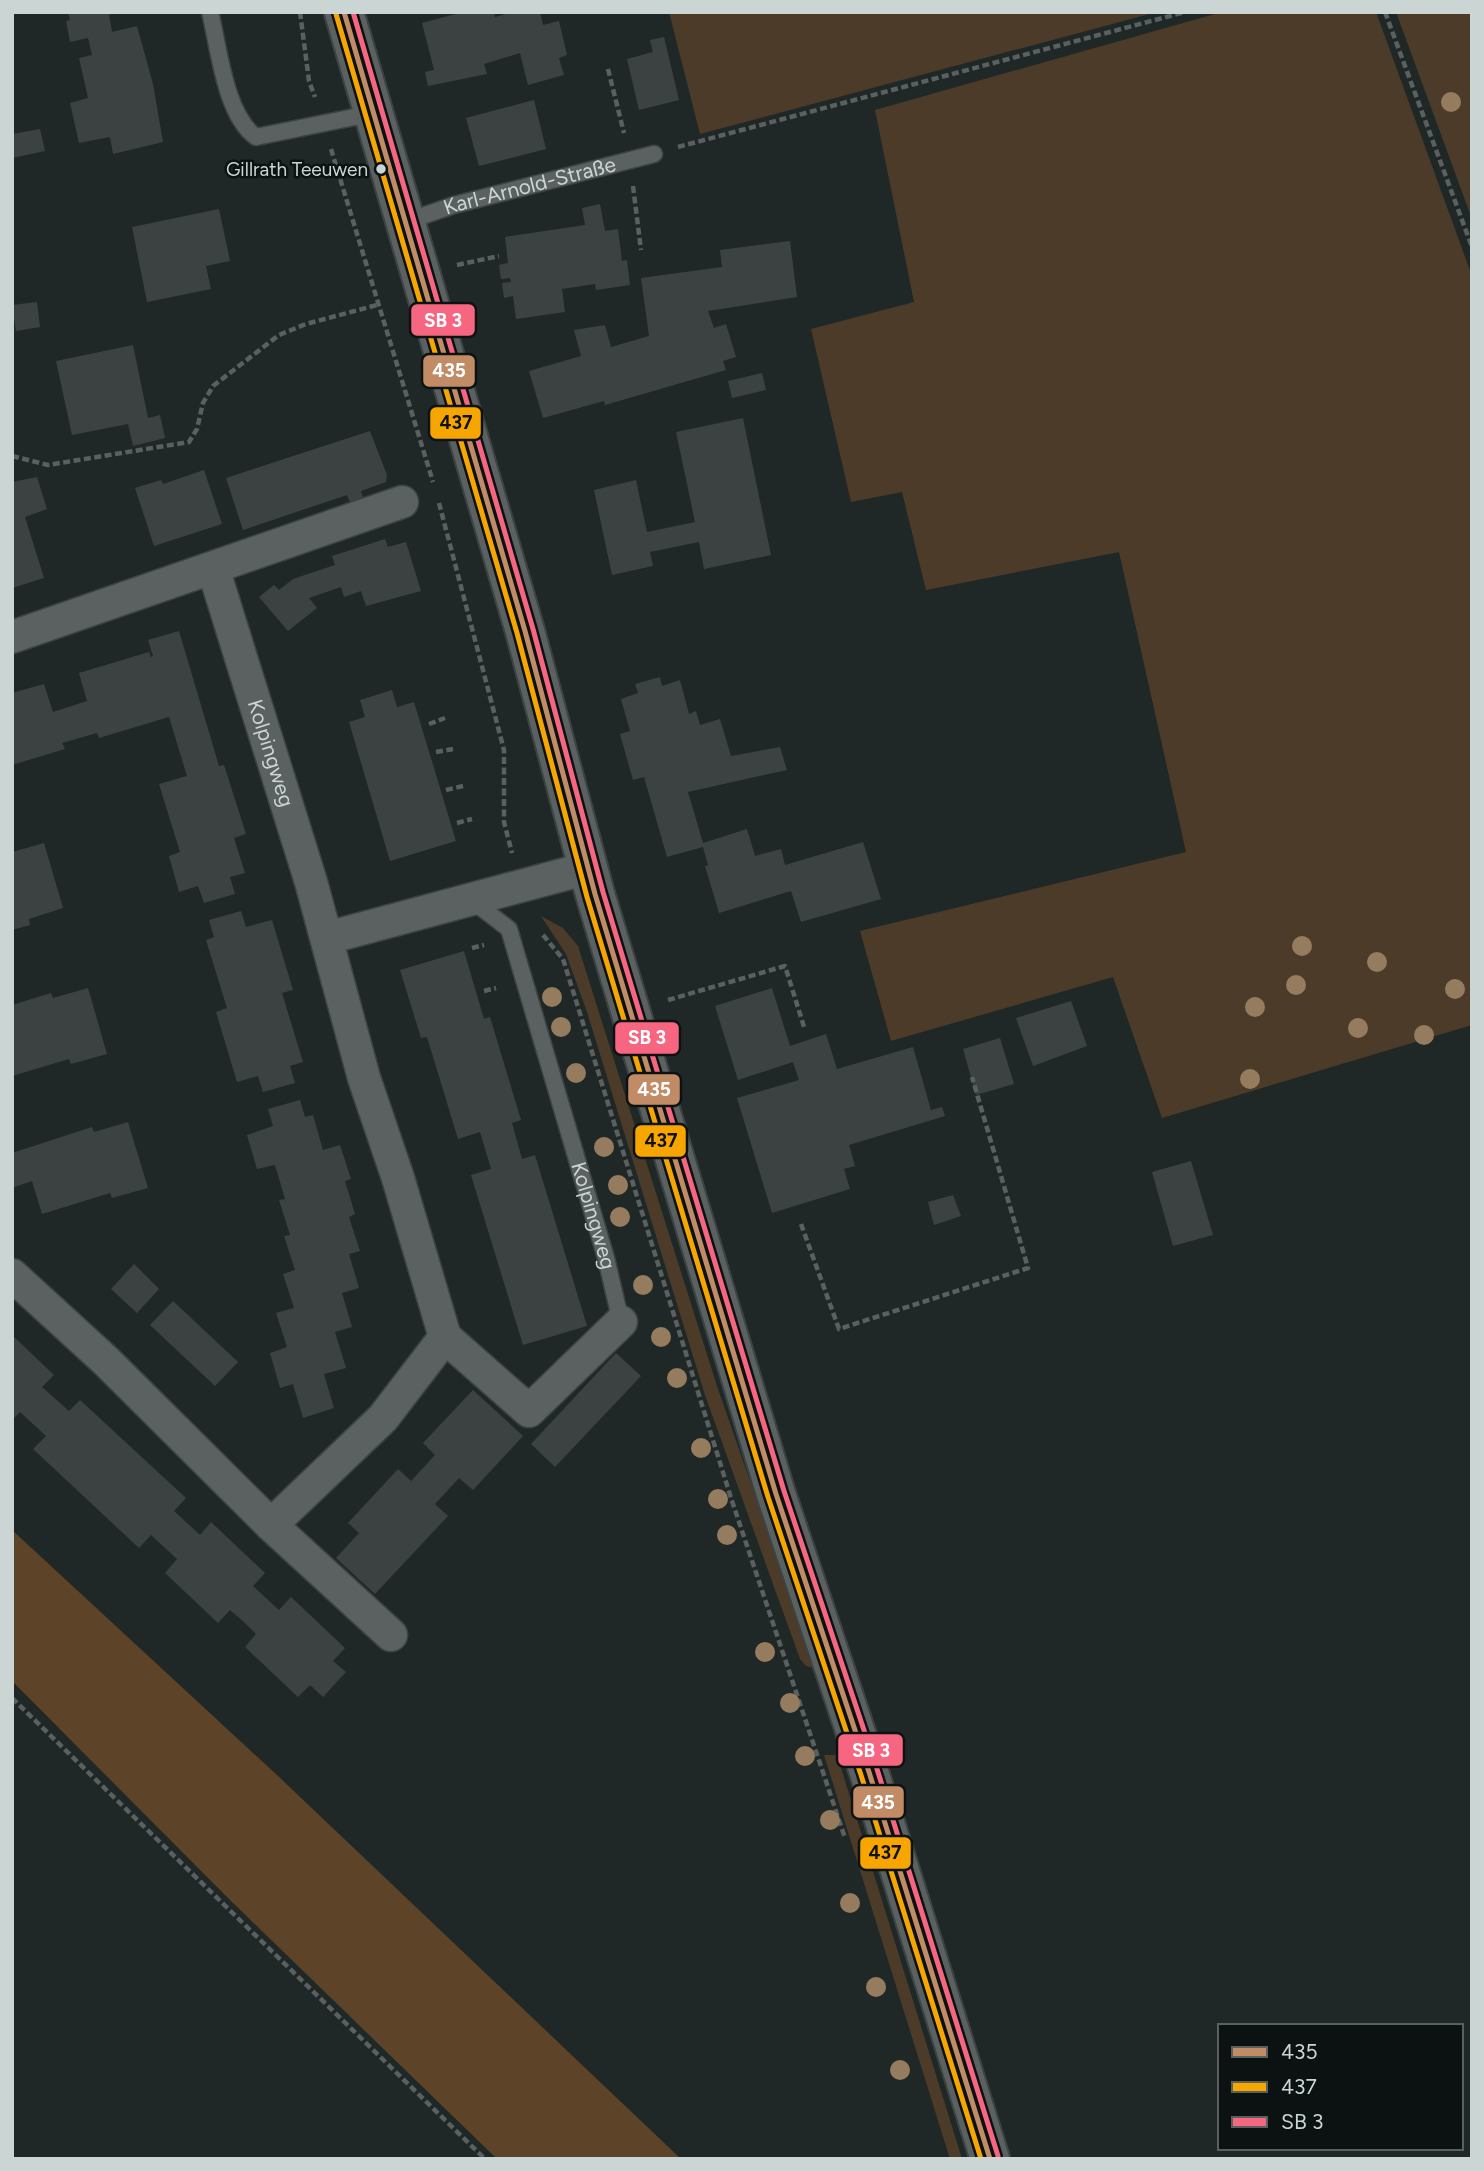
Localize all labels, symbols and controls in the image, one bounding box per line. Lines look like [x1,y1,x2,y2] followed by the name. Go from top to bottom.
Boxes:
[440,151,618,220] street label: Karl-Arnold-Straße
[226,158,368,181] place label: Gillrath Teeuwen
[374,162,388,176] marker: Gillrath Teeuwen
[410,303,476,337] line badge: SB 3
[424,309,462,332] text: SB 3
[422,354,476,388] line badge: 435
[432,359,466,382] text: 435
[429,406,482,440] line badge: 437
[439,411,473,434] text: 437
[243,696,300,810] street label: Kolpingweg
[614,1021,680,1055] line badge: SB 3
[628,1026,666,1049] text: SB 3
[627,1073,681,1106] line badge: 435
[637,1078,671,1101] text: 435
[634,1124,687,1158] line badge: 437
[644,1129,678,1152] text: 437
[566,1159,621,1272] street label: Kolpingweg
[837,1733,904,1767] line badge: SB 3
[852,1739,890,1762] text: SB 3
[852,1785,905,1819] line badge: 435
[861,1791,895,1814] text: 435
[859,1836,912,1870] line badge: 437
[868,1841,902,1864] text: 437
[1218,2024,1463,2150] legend
[1281,2039,1318,2064] text: 435
[1281,2074,1317,2099] text: 437
[1281,2109,1323,2134] text: SB 3

